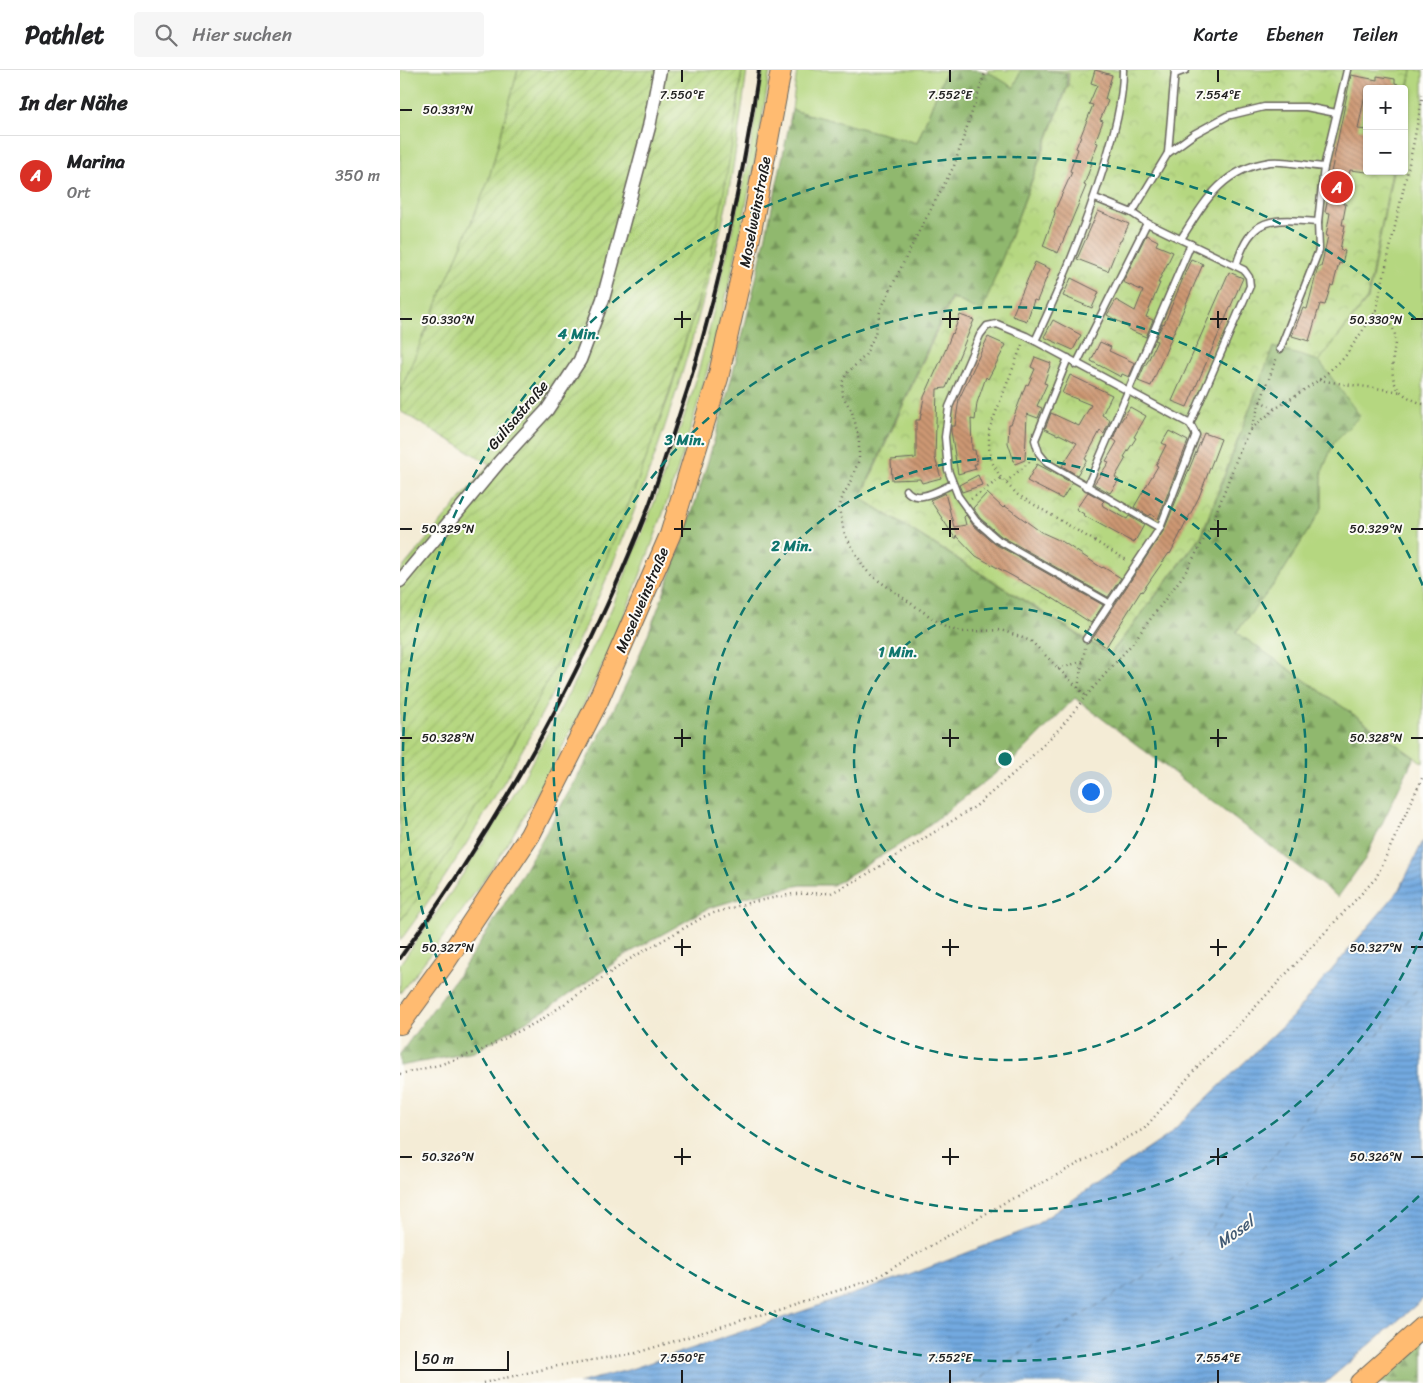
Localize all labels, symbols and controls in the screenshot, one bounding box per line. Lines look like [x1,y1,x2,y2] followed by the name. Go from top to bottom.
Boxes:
[134,12,484,57] search box
[25,14,104,56] text: Pathlet
[192,18,292,51] text: Hier suchen
[1194,19,1238,51] text: Karte
[1266,19,1324,51] text: Ebenen
[1352,19,1398,51] text: Teilen
[152,21,180,49] icon: search
[20,84,128,122] text: In der Nähe
[660,84,706,106] text: 7.550°E
[928,84,973,106] text: 7.552°E
[1196,84,1242,106] text: 7.554°E
[1363,85,1408,175] map controls
[1363,85,1408,130] button: +
[423,99,474,121] text: 50.331°N
[1363,130,1408,175] button: −
[67,145,125,178] text: Marina
[731,154,779,270] street label: Moselweinstraße
[31,161,41,190] text: A
[335,161,380,190] text: 350 m
[1321,168,1353,206] pin: A
[67,178,91,207] text: Ort
[422,309,475,331] text: 50.330°N
[1350,309,1403,331] text: 50.330°N
[557,321,600,347] text: 4 Min.
[481,374,555,456] street label: Gulisastraße
[663,427,706,453] text: 3 Min.
[422,518,475,540] text: 50.329°N
[1350,518,1403,540] text: 50.329°N
[770,533,813,559] text: 2 Min.
[608,543,676,657] street label: Moselweinstraße
[878,639,918,665] text: 1 Min.
[422,727,475,749] text: 50.328°N
[1350,727,1403,749] text: 50.328°N
[996,750,1014,768] centre of rings
[1078,779,1104,805] your location
[422,937,475,959] text: 50.327°N
[1350,937,1403,959] text: 50.327°N
[422,1146,475,1168] text: 50.326°N
[1350,1146,1403,1168] text: 50.326°N
[1210,1206,1263,1256] water label: Mosel
[422,1347,454,1372] text: 50 m
[660,1347,706,1369] text: 7.550°E
[928,1347,973,1369] text: 7.552°E
[1196,1347,1242,1369] text: 7.554°E
[415,1348,509,1371] scale bar

